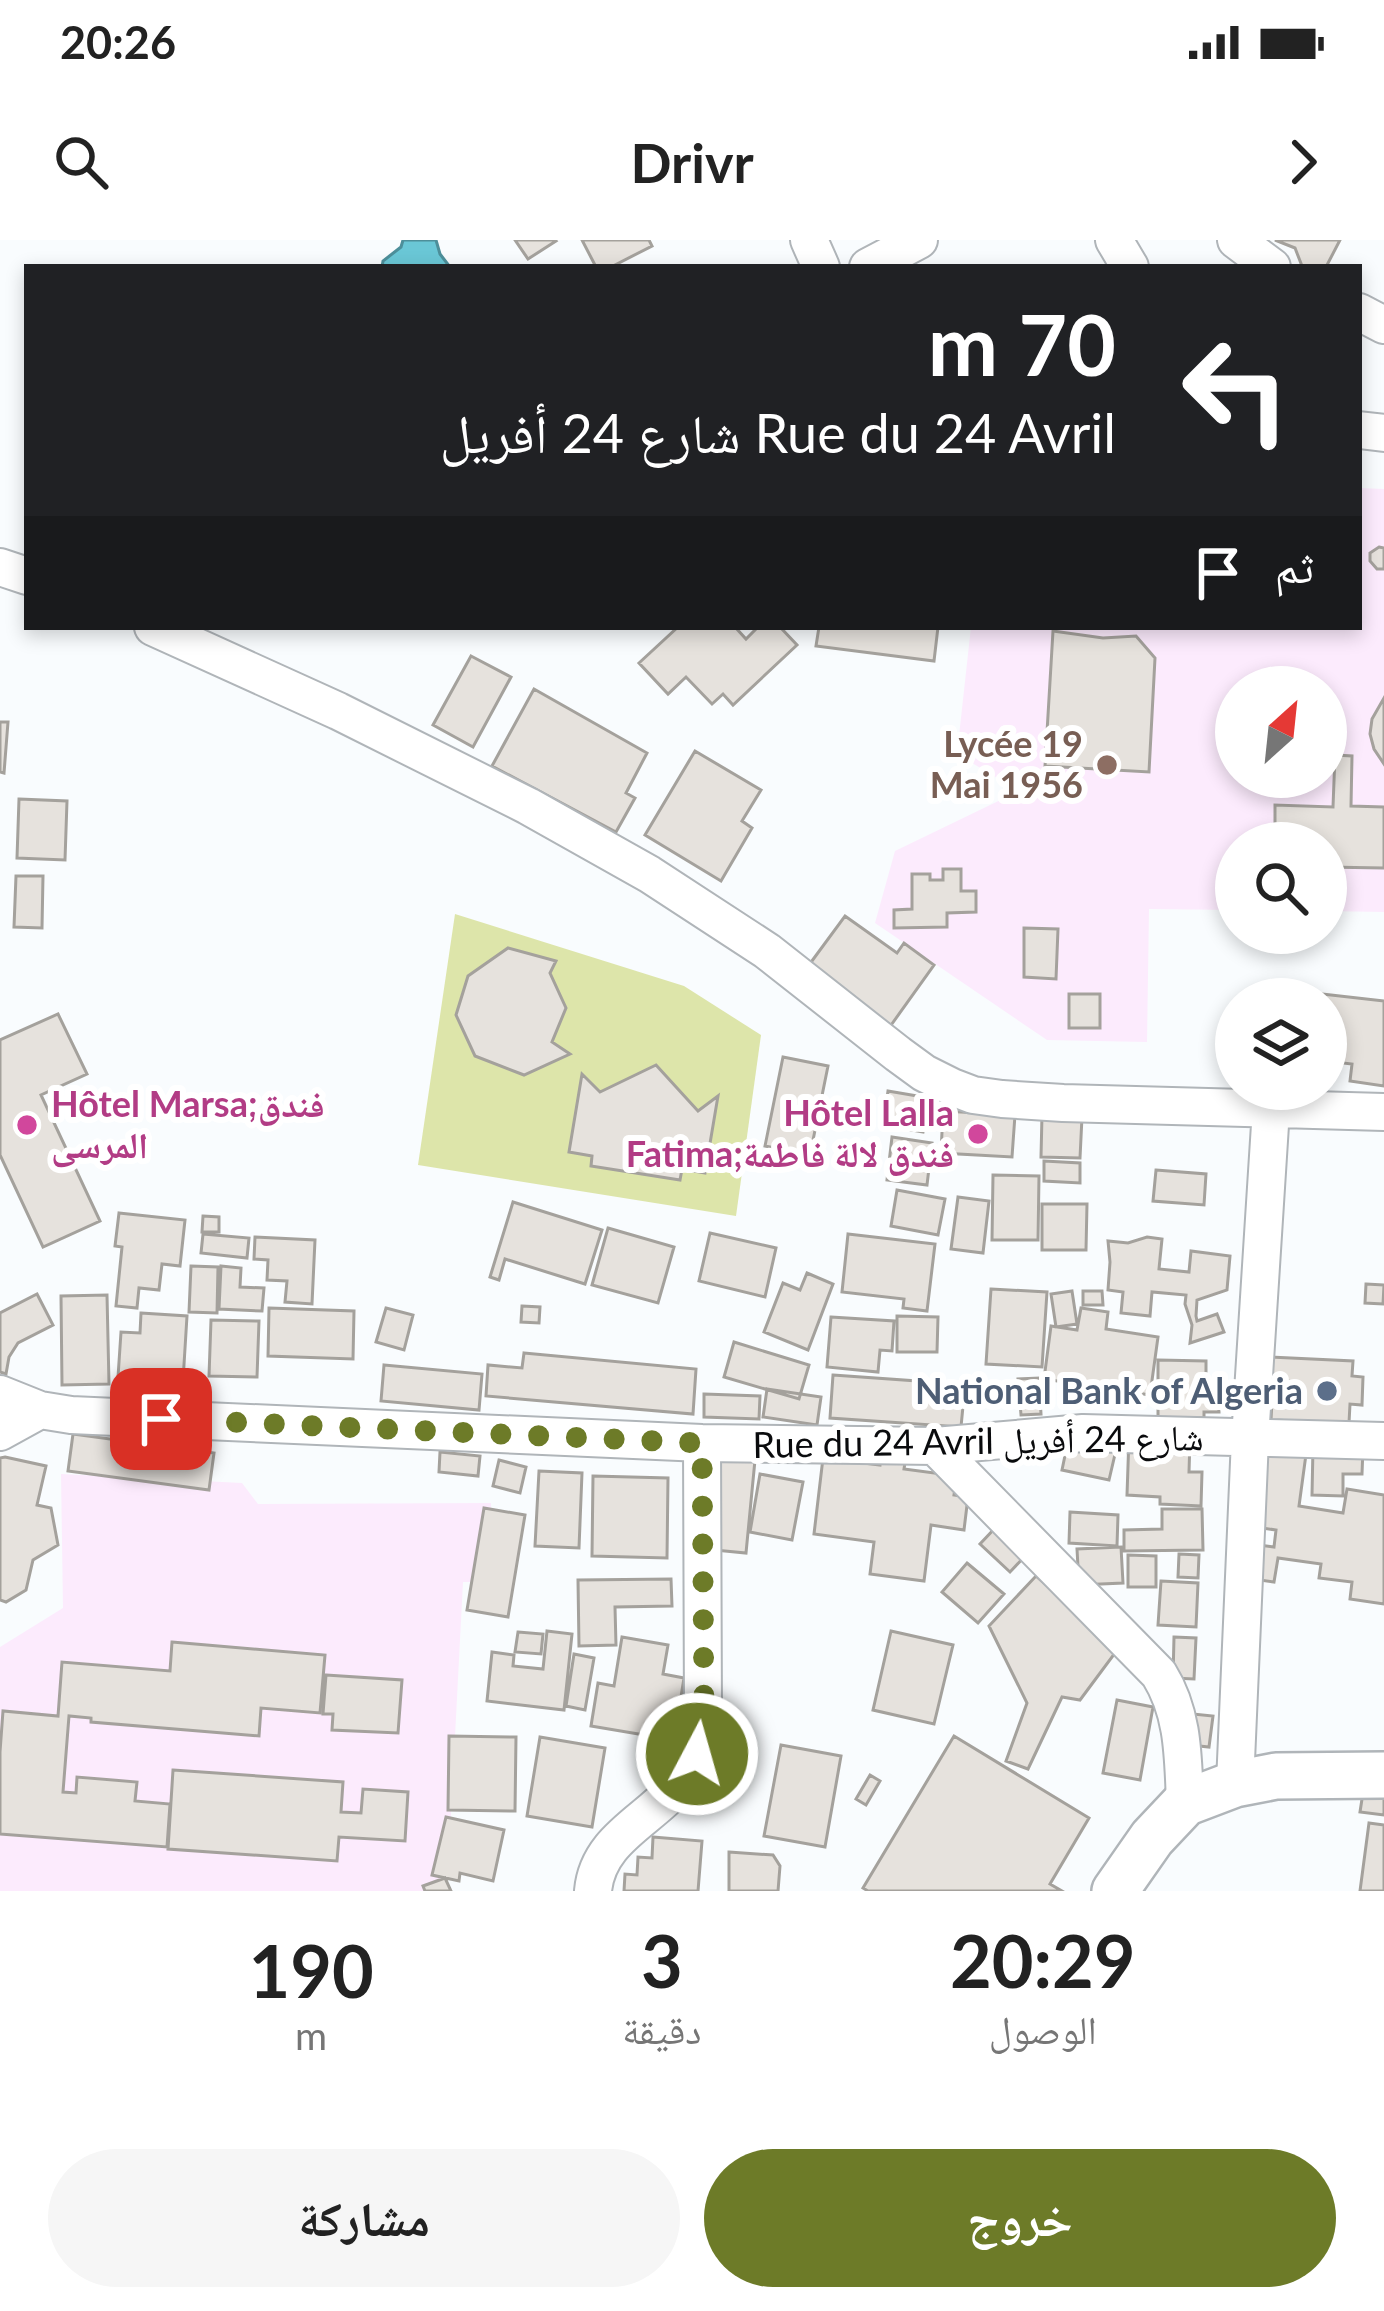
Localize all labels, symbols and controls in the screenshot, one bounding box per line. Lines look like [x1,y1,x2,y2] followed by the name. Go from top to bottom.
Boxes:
[60,15,176,69] text: 20:26
[48,129,114,195] icon: search
[1270,129,1336,195] icon: forward
[630,130,754,195] text: Drivr
[928,293,1116,394] text: 70 m
[1158,312,1314,468] icon: left
[440,400,1116,465] text: Rue du 24 Avril شارع 24 أفريل
[1275,539,1314,593] text: ثم
[1185,540,1251,606] icon: arrive
[1215,666,1347,798] north arrow
[1215,666,1347,1110] map controls
[930,721,1083,806] place label: Lycée 19 Mai 1956
[1094,752,1120,778] marker: Lycée 19 Mai 1956
[1215,822,1347,954] button: search
[1215,978,1347,1110] button: layers
[51,1081,325,1168] place label: Hôtel Marsa;فندق المرسى
[626,1090,954,1176] place label: Hôtel Lalla Fatima;فندق لالة فاطمة
[14,1112,40,1138] marker: Hôtel Marsa;فندق المرسى
[965,1121,991,1147] marker: Hôtel Lalla Fatima;فندق لالة فاطمة
[110,1368,212,1470] pin
[915,1368,1303,1412] place label: National Bank of Algeria
[1314,1378,1340,1404] marker: National Bank of Algeria
[128,1386,194,1452] icon: arrive
[752,1414,1204,1468] street label: Rue du 24 Avril شارع 24 أفريل
[634,1691,760,1817] position arrow
[641,1917,683,2003] text: 3
[950,1917,1136,2003] text: 20:29
[248,1927,374,2013] text: 190
[622,2006,702,2052] text: دقيقة
[989,2006,1097,2052] text: الوصول
[295,2012,327,2058] text: m
[48,2149,680,2287] button: مشاركة
[704,2149,1336,2287] button: خروج

